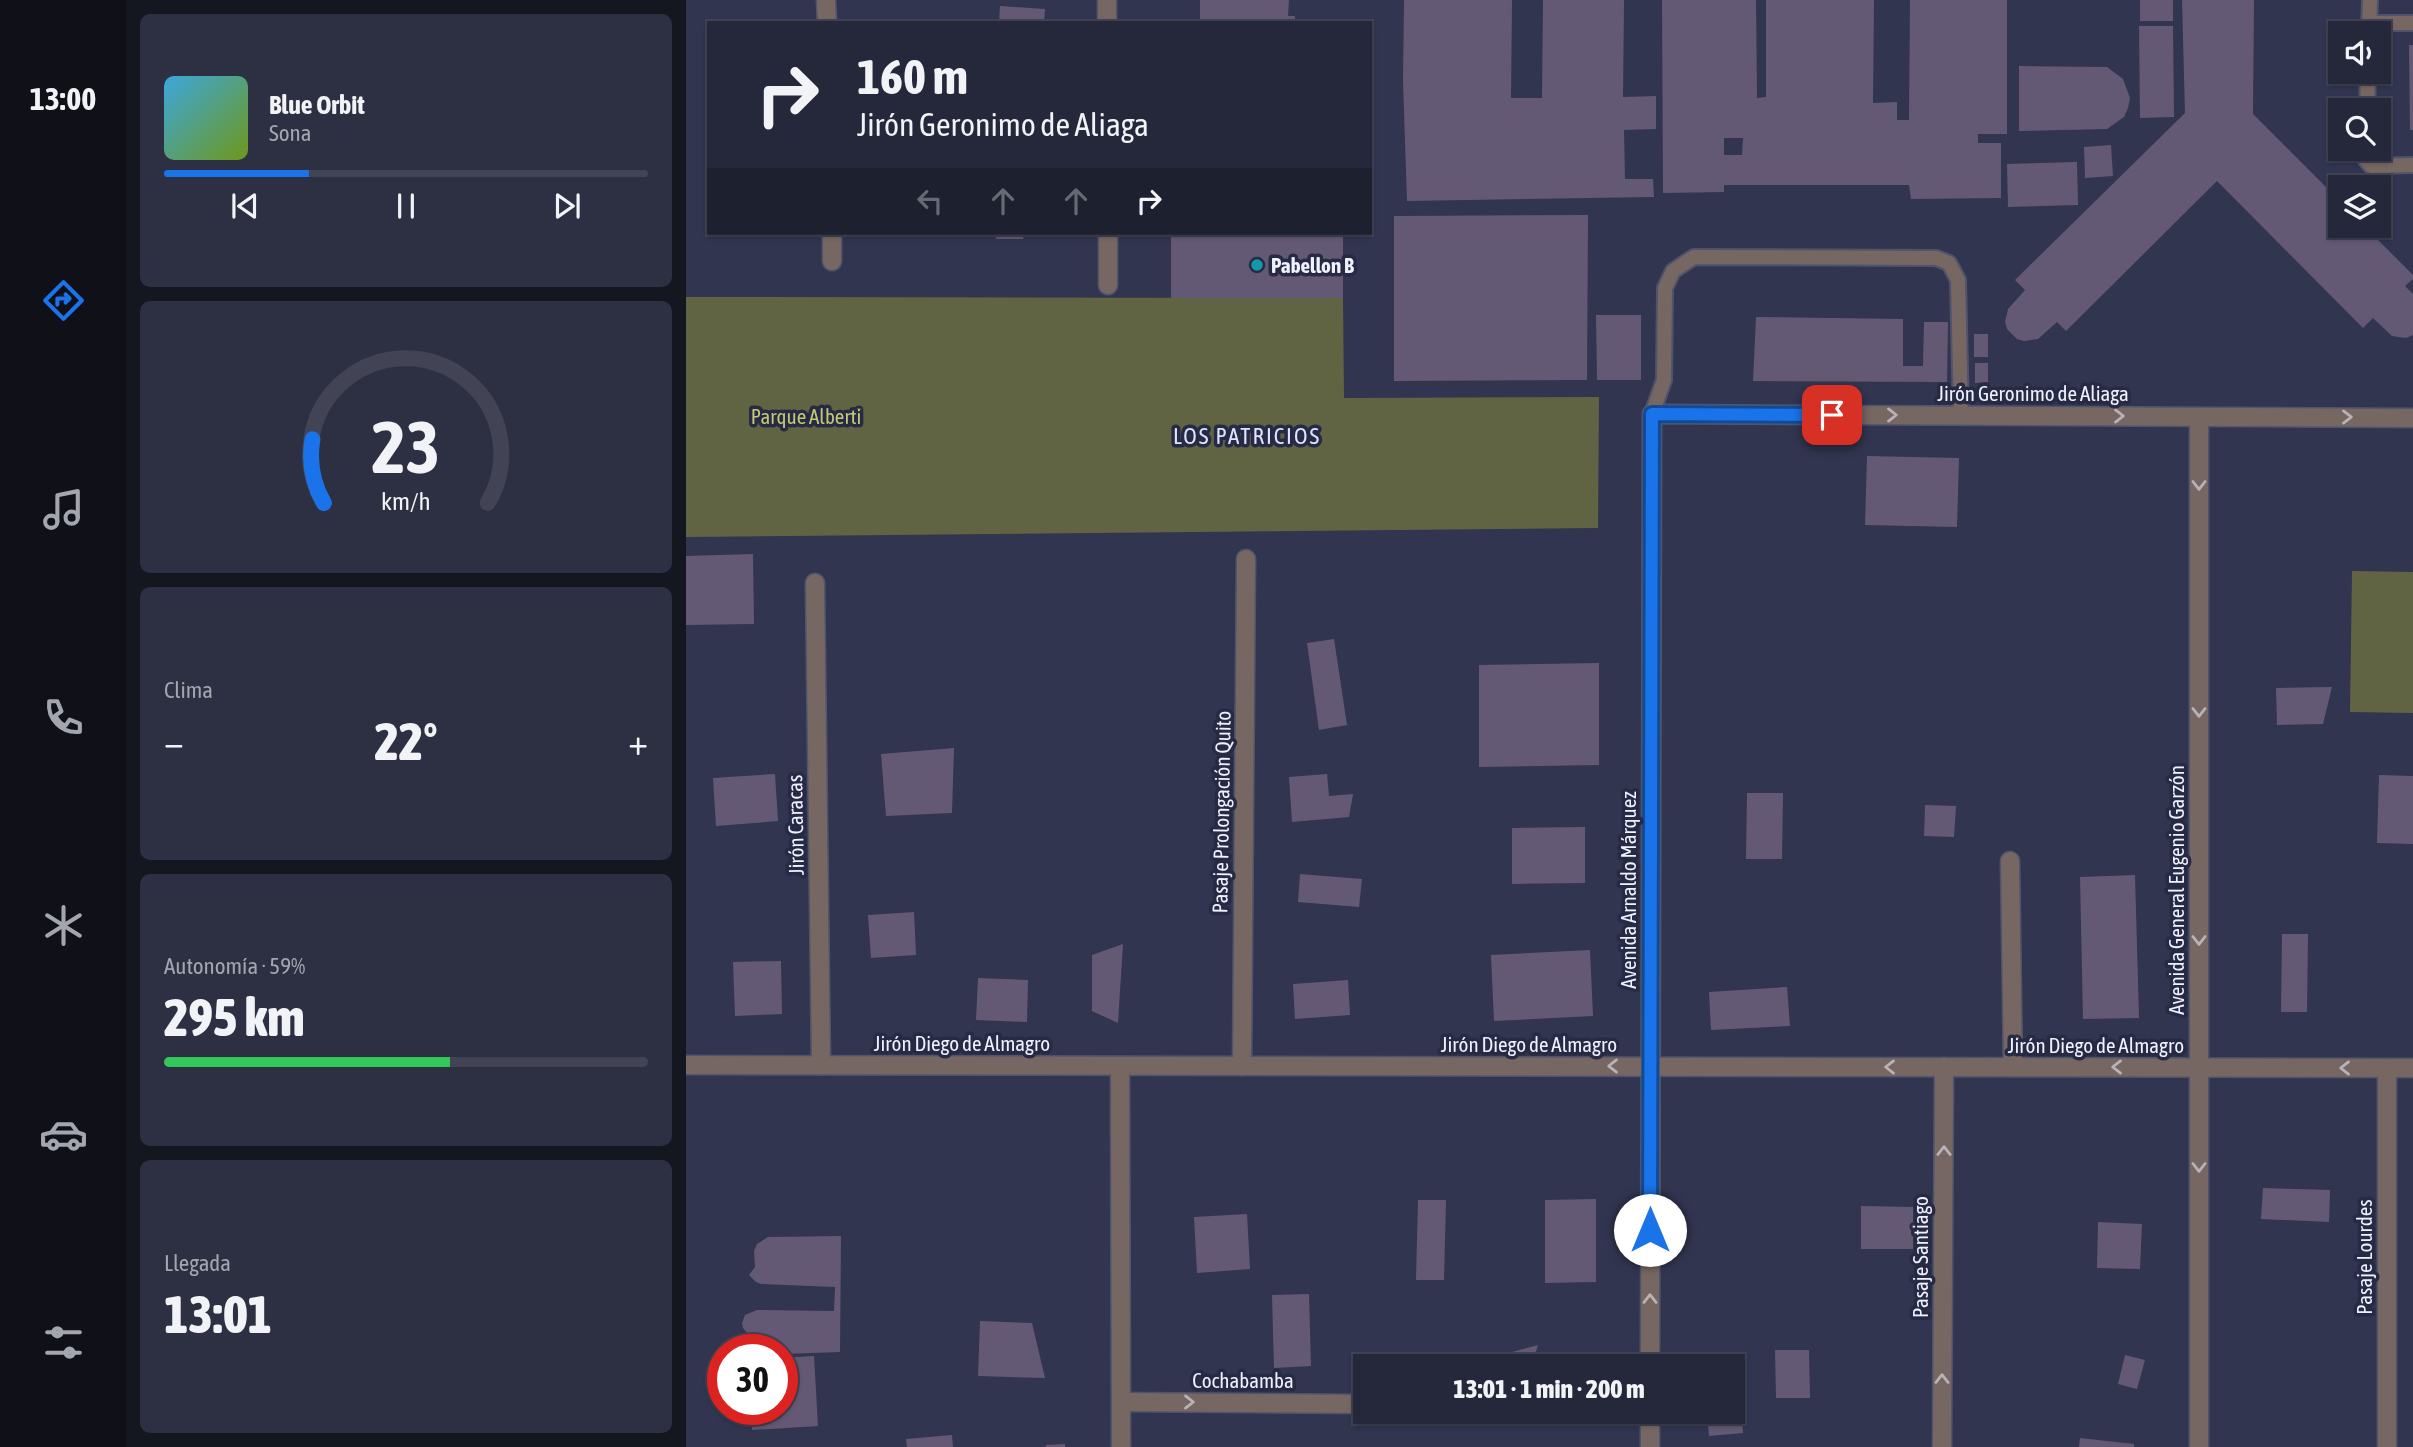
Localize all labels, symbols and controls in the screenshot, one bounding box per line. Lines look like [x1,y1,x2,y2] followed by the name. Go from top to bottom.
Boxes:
[2328,21,2391,238] map controls
[2328,21,2391,84] button: sound
[857,48,968,104] text: 160 m
[742,49,833,140] icon: right
[30,80,96,117] text: 13:00
[269,90,365,120] text: Blue Orbit
[2328,98,2391,161] button: search
[857,106,1149,143] text: Jirón Geronimo de Aliaga
[269,120,311,146] text: Sona
[2328,175,2391,238] button: layers
[911,182,949,220] icon: left
[984,182,1022,220] icon: ahead
[1057,182,1095,220] icon: ahead
[1130,182,1168,220] icon: right
[226,187,264,225] icon: previous
[387,187,425,225] icon: pause
[548,187,586,225] icon: next
[1271,253,1354,277] place label: Pabellon B
[1249,257,1265,273] marker: Pabellon B
[39,276,88,325] icon: directions
[1937,381,2129,405] street label: Jirón Geronimo de Aliaga
[1802,385,1862,445] pin
[1813,396,1851,434] icon: arrive
[751,404,861,428] park label: Parque Alberti
[372,405,440,488] text: 23
[1887,407,1898,423] one-way arrow
[2115,408,2125,424] one-way arrow
[2342,409,2353,425] one-way arrow
[1173,423,1321,449] district label: LOS PATRICIOS
[2191,480,2207,491] one-way arrow
[39,485,88,534] icon: music
[381,487,431,515] text: km/h
[164,677,213,703] text: Clima
[39,693,88,742] icon: phone
[2191,708,2207,718] one-way arrow
[1207,710,1235,914] street label: Pasaje Prolongación Quito
[374,711,438,771] text: 22°
[164,720,184,763] text: −
[628,720,648,763] text: +
[2164,765,2188,1015] street label: Avenida General Eugenio Garzón
[782,775,808,875] street label: Jirón Caracas
[1616,791,1640,989] street label: Avenida Arnaldo Márquez
[39,901,88,950] icon: climate
[2191,935,2207,946] one-way arrow
[164,953,305,979] text: Autonomía · 59%
[164,987,305,1047] text: 295 km
[874,1031,1050,1055] street label: Jirón Diego de Almagro
[1441,1032,1617,1056] street label: Jirón Diego de Almagro
[2008,1033,2184,1057] street label: Jirón Diego de Almagro
[1608,1058,1618,1074] one-way arrow
[1884,1059,1895,1075] one-way arrow
[2112,1059,2122,1075] one-way arrow
[2339,1060,2350,1076] one-way arrow
[39,1110,88,1159] icon: car
[1936,1146,1951,1157] one-way arrow
[2191,1163,2207,1173] one-way arrow
[1613,1193,1687,1267] position arrow
[1908,1196,1932,1318] street label: Pasaje Santiago
[2352,1199,2376,1315] street label: Pasaje Lourdes
[164,1250,231,1276] text: Llegada
[164,1284,272,1344] text: 13:01
[1642,1293,1658,1303] one-way arrow
[39,1318,88,1367] icon: filters
[707,1334,798,1425] speed limit sign: 30
[1192,1368,1294,1392] street label: Cochabamba
[1934,1373,1950,1384] one-way arrow
[1453,1374,1645,1404] text: 13:01 · 1 min · 200 m
[1184,1394,1195,1410] one-way arrow

